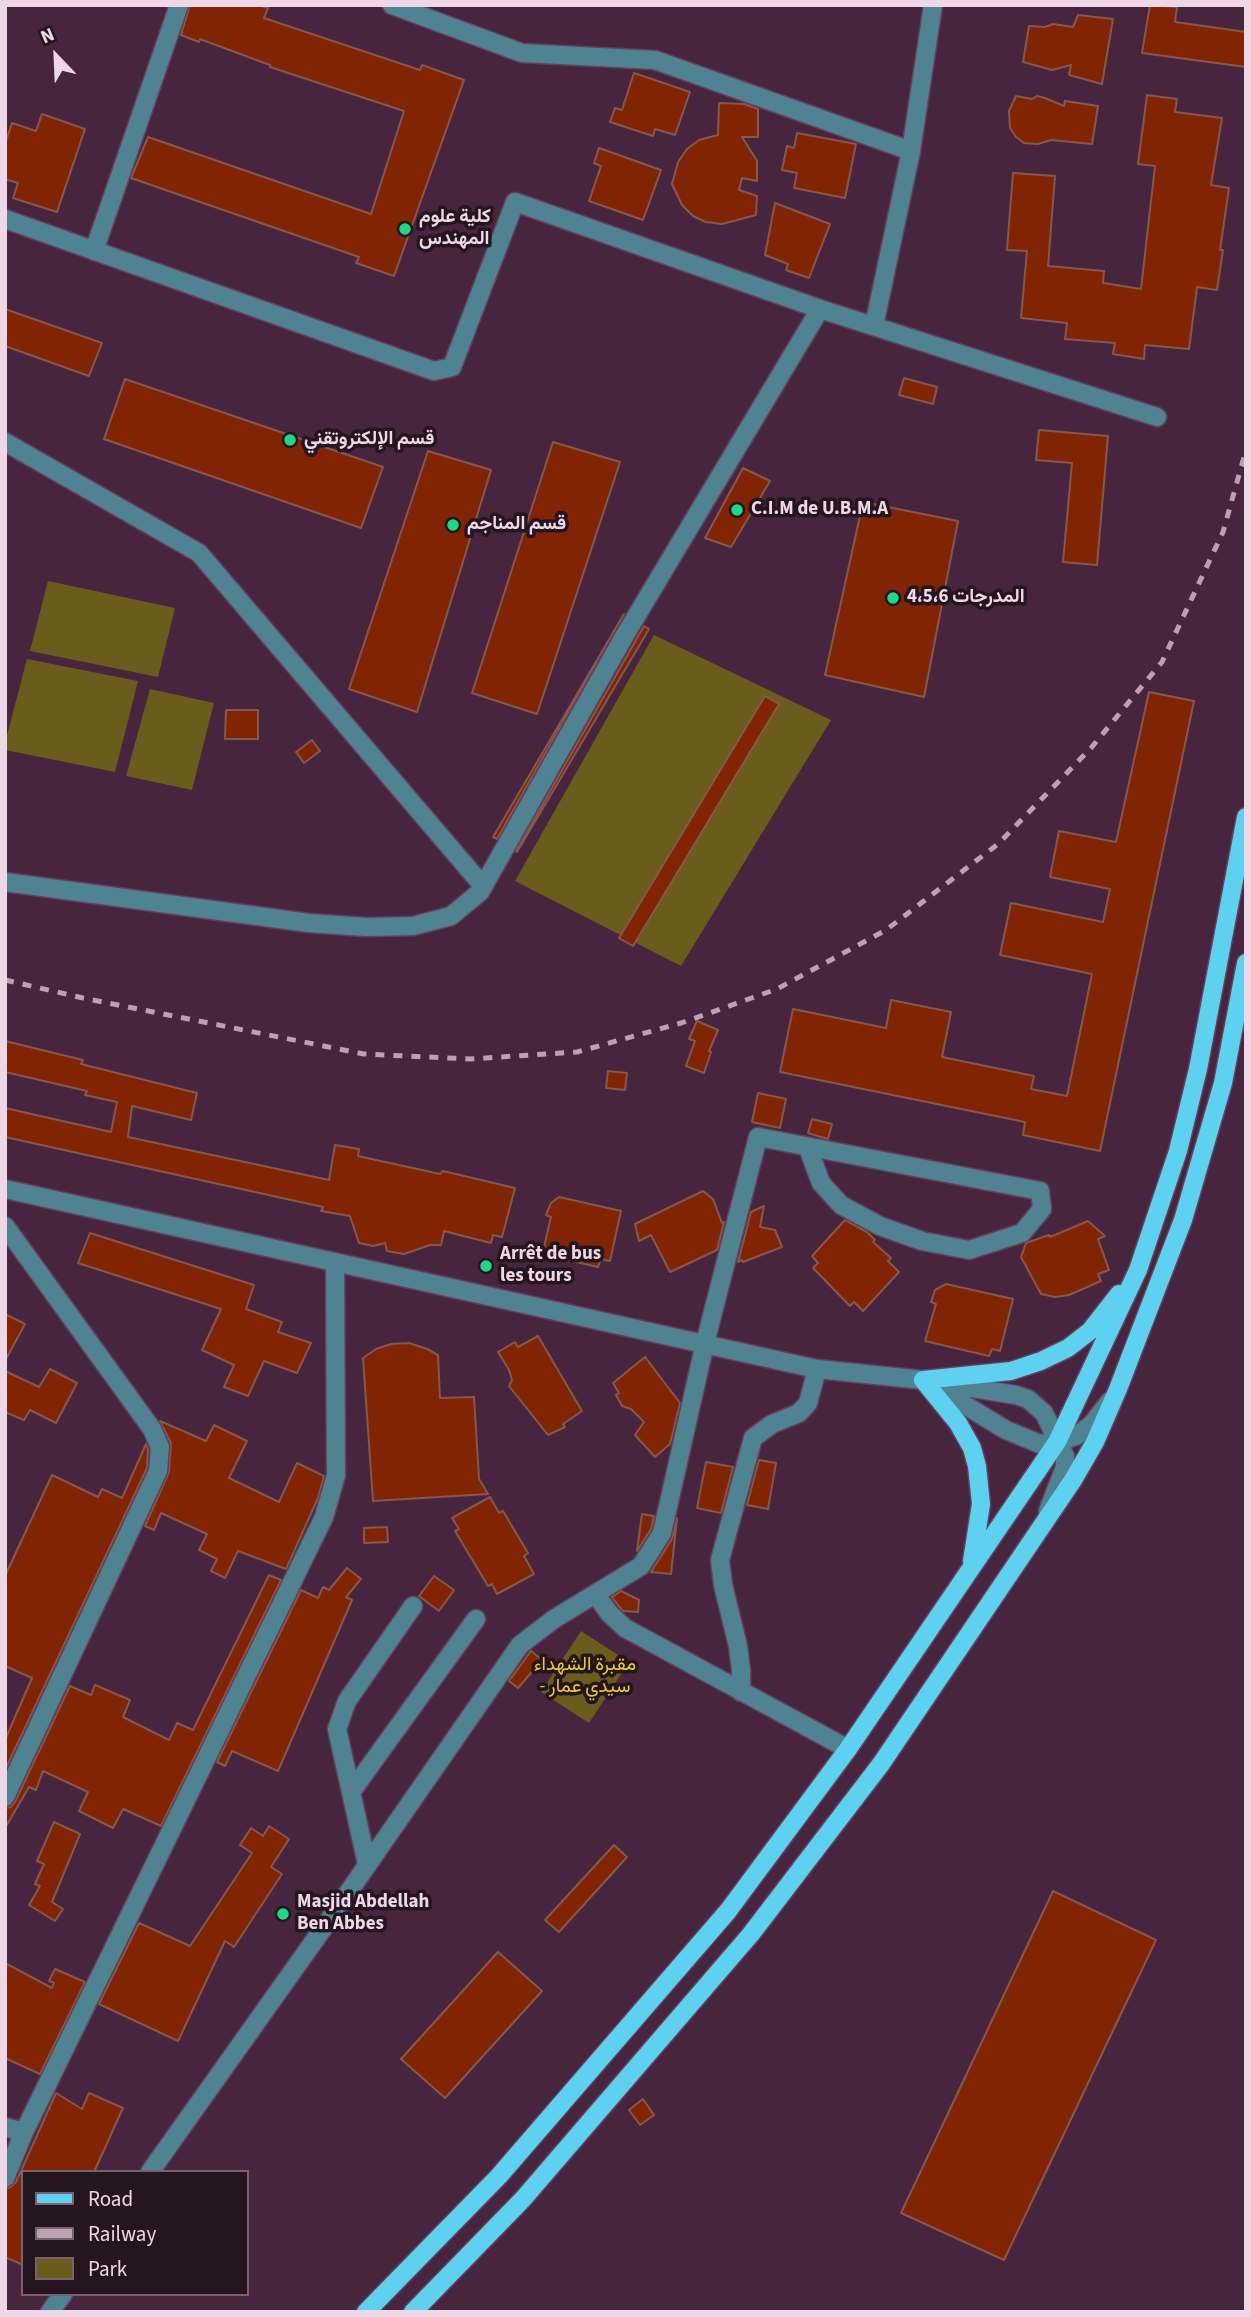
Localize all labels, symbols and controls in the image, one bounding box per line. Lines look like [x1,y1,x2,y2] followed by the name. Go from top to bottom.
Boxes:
[21,21,91,91] north arrow
[36,21,59,51] text: N
[419,207,491,251] place label: كلية علوم المهندس
[397,221,413,237] marker: كلية علوم المهندس
[304,429,434,451] place label: قسم الإلكتروتقني
[282,432,298,448] marker: قسم الإلكتروتقني
[751,499,888,521] place label: C.I.M de U.B.M.A
[729,502,745,518] marker: C.I.M de U.B.M.A
[467,514,566,536] place label: قسم المناجم
[445,517,461,533] marker: قسم المناجم
[907,587,1025,609] place label: المدرجات 4،5،6
[885,590,901,606] marker: المدرجات 4،5،6
[500,1244,601,1288] place label: Arrêt de bus les tours
[478,1258,494,1274] marker: Arrêt de bus les tours
[534,1655,636,1699] park label: مقبرة الشهداء - سيدي عمار
[297,1892,429,1936] place label: Masjid Abdellah Ben Abbes
[275,1906,291,1922] marker: Masjid Abdellah Ben Abbes
[21,2170,248,2296] legend
[88,2184,133,2214] text: Road
[88,2219,156,2249] text: Railway
[88,2254,127,2284] text: Park

